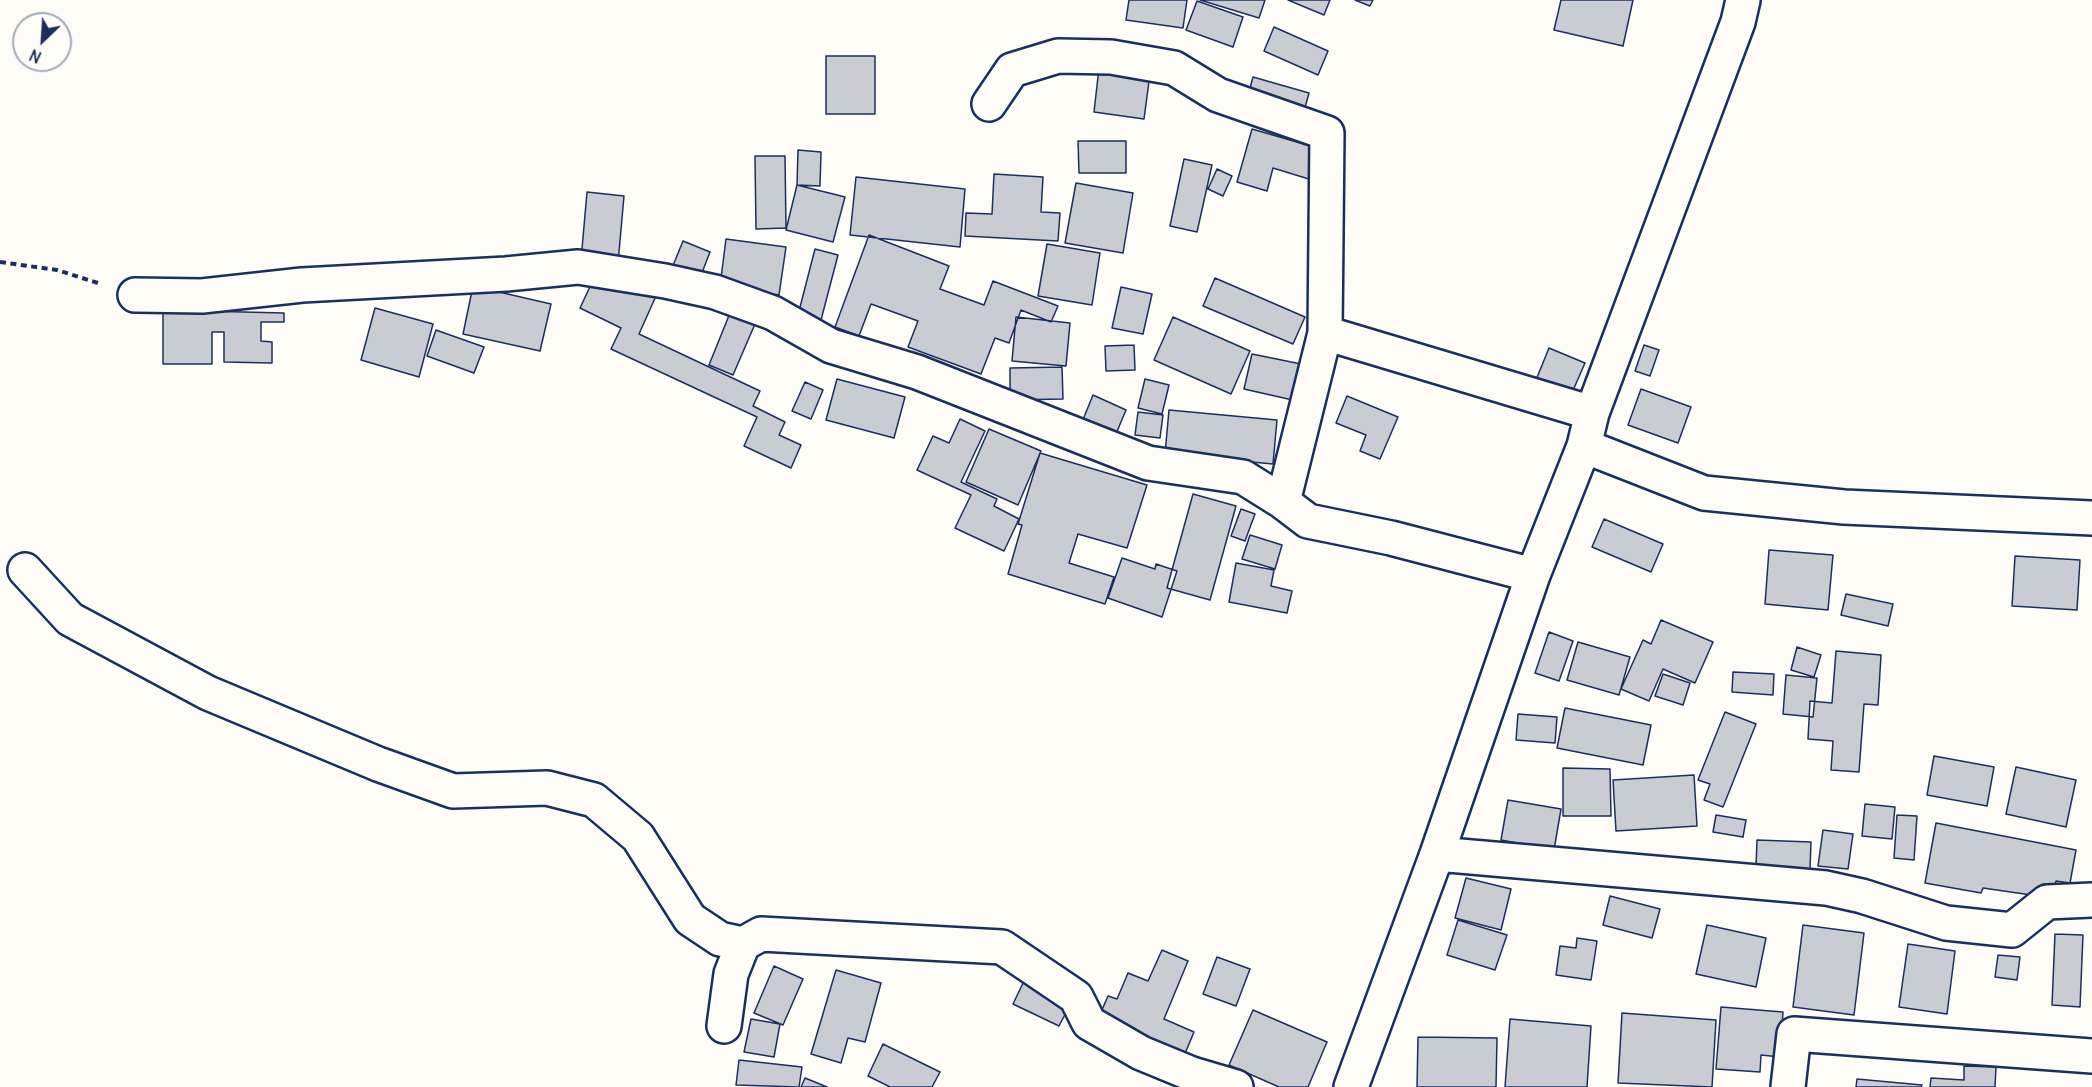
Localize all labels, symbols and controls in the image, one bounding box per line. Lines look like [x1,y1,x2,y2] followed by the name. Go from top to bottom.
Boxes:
[12,12,72,72] north arrow
[26,45,44,68] text: N

